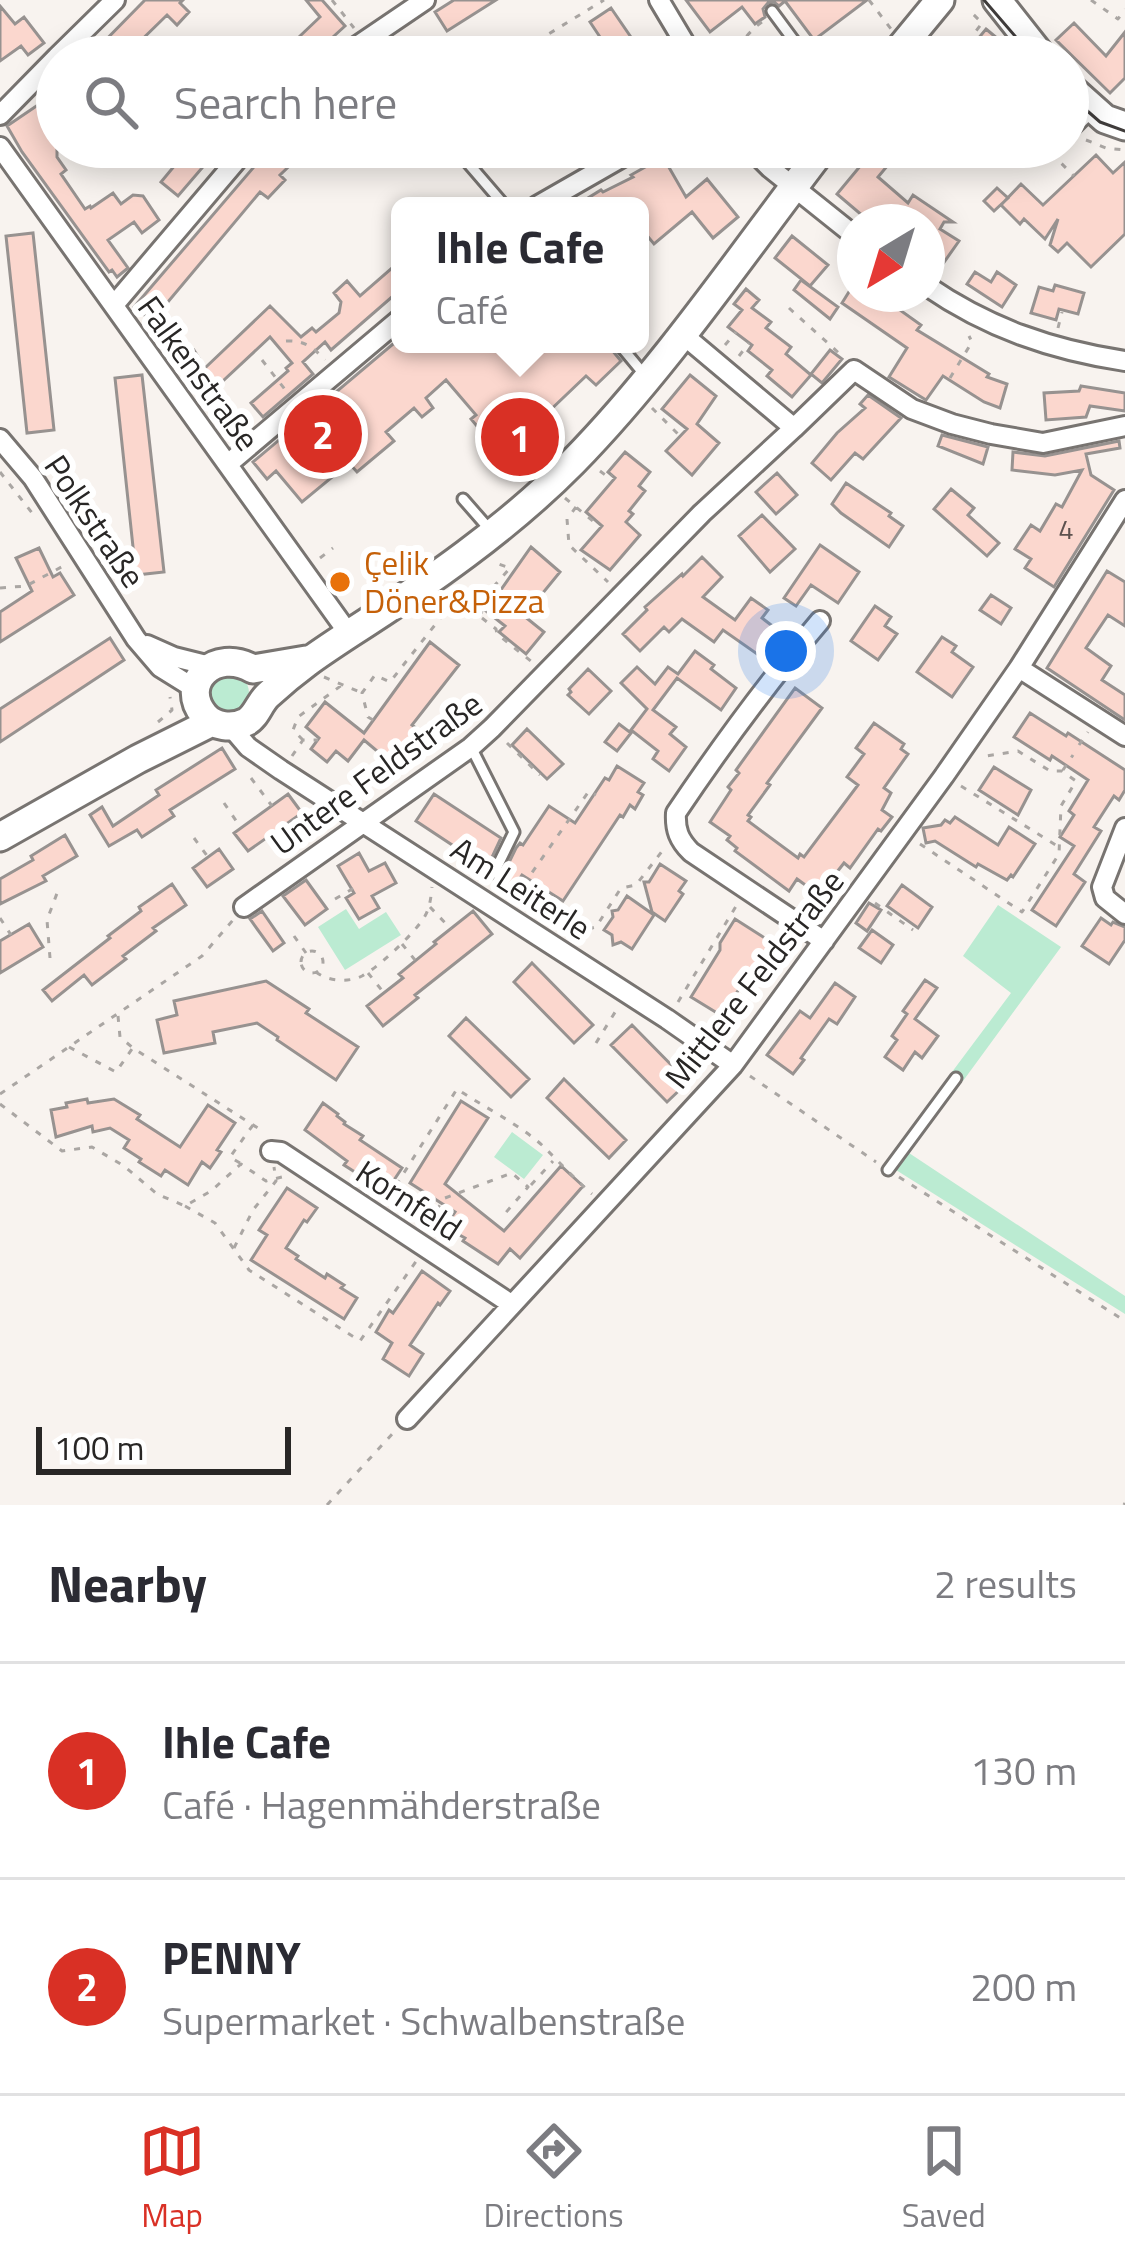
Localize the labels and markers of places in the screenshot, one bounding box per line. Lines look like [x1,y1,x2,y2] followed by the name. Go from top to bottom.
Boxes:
[284,389,362,479] pin: 2
[481,392,559,482] pin: 1
[364,538,544,626] place label: Çelik Döner&Pizza
[327,569,353,595] marker: Çelik Döner&Pizza

